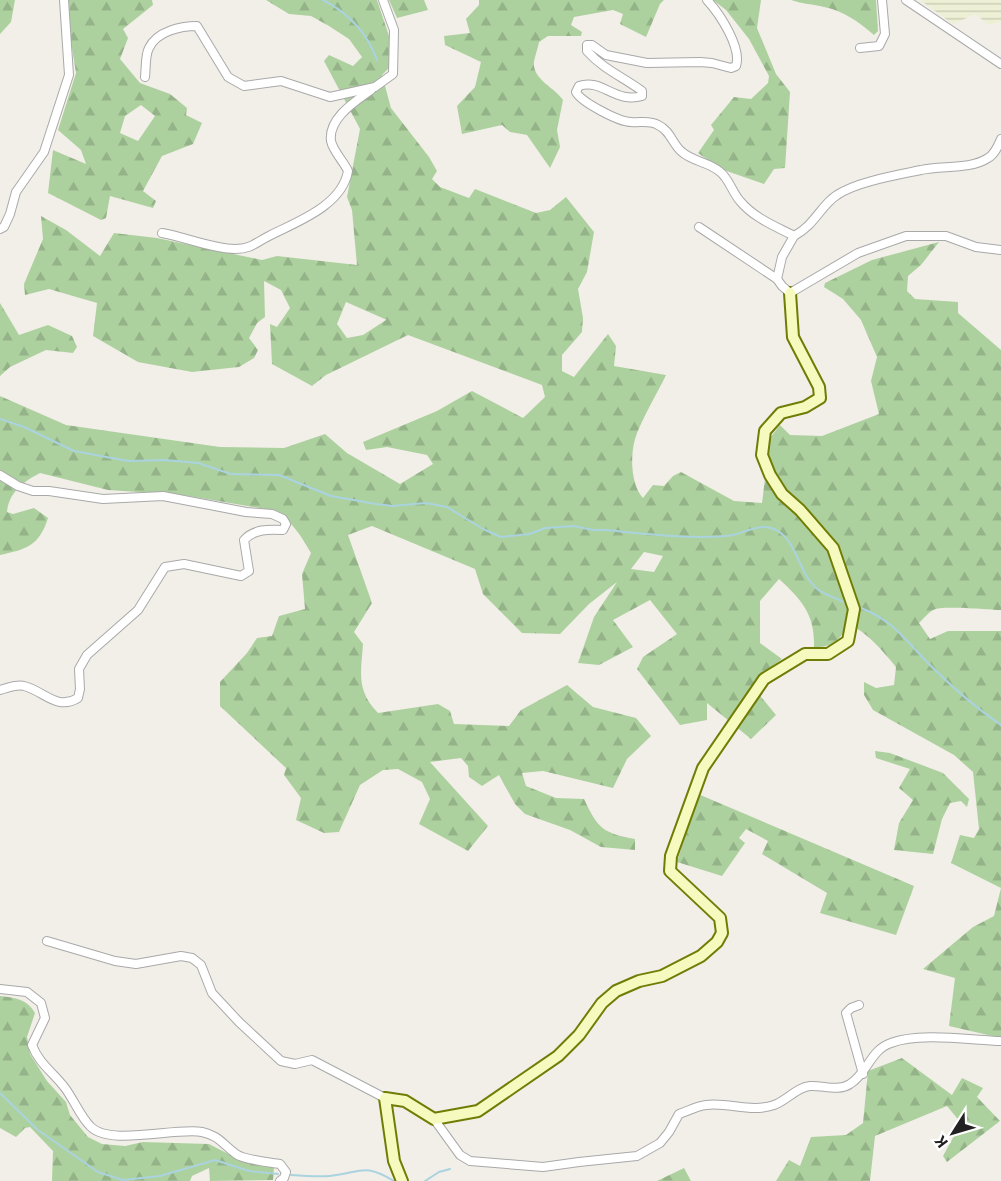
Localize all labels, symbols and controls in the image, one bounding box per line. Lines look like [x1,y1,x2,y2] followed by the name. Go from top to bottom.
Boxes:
[923,1103,983,1163] north arrow
[929,1132,951,1152] text: K

